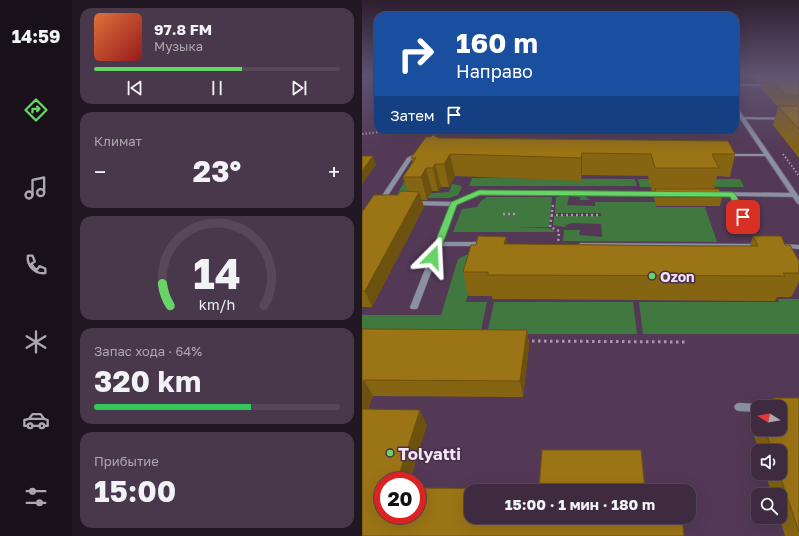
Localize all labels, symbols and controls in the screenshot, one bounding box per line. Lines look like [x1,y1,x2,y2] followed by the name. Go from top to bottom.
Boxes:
[154,20,212,38] text: 97.8 FM
[12,25,60,47] text: 14:59
[456,26,538,59] text: 160 m
[390,28,442,80] icon: right
[154,38,203,54] text: Музыка
[456,60,533,82] text: Направо
[124,77,146,99] icon: previous
[206,77,228,99] icon: pause
[288,77,310,99] icon: next
[22,96,50,124] icon: directions
[443,104,465,126] icon: arrive
[390,106,435,124] text: Затем
[94,133,142,149] text: Климат
[193,153,241,189] text: 23°
[94,158,106,185] text: −
[328,158,340,185] text: +
[22,174,50,202] icon: music
[726,200,760,234] pin
[732,206,754,228] icon: arrive
[412,236,454,278] position arrow
[193,248,241,298] text: 14
[22,251,50,279] icon: phone
[660,268,695,285] place label: Ozon
[647,271,657,281] marker: Ozon
[199,296,235,313] text: km/h
[22,328,50,356] icon: climate
[94,343,202,359] text: Запас хода · 64%
[94,363,201,399] text: 320 km
[751,400,787,436] north arrow
[751,400,787,524] map controls
[22,406,50,434] icon: car
[398,443,461,464] place label: Tolyatti
[751,444,787,480] button: sound
[385,448,395,458] marker: Tolyatti
[94,453,159,469] text: Прибытие
[374,472,426,524] speed limit sign: 20
[94,473,176,509] text: 15:00
[22,483,50,511] icon: filters
[751,488,787,524] button: search
[505,495,655,513] text: 15:00 · 1 мин · 180 m

